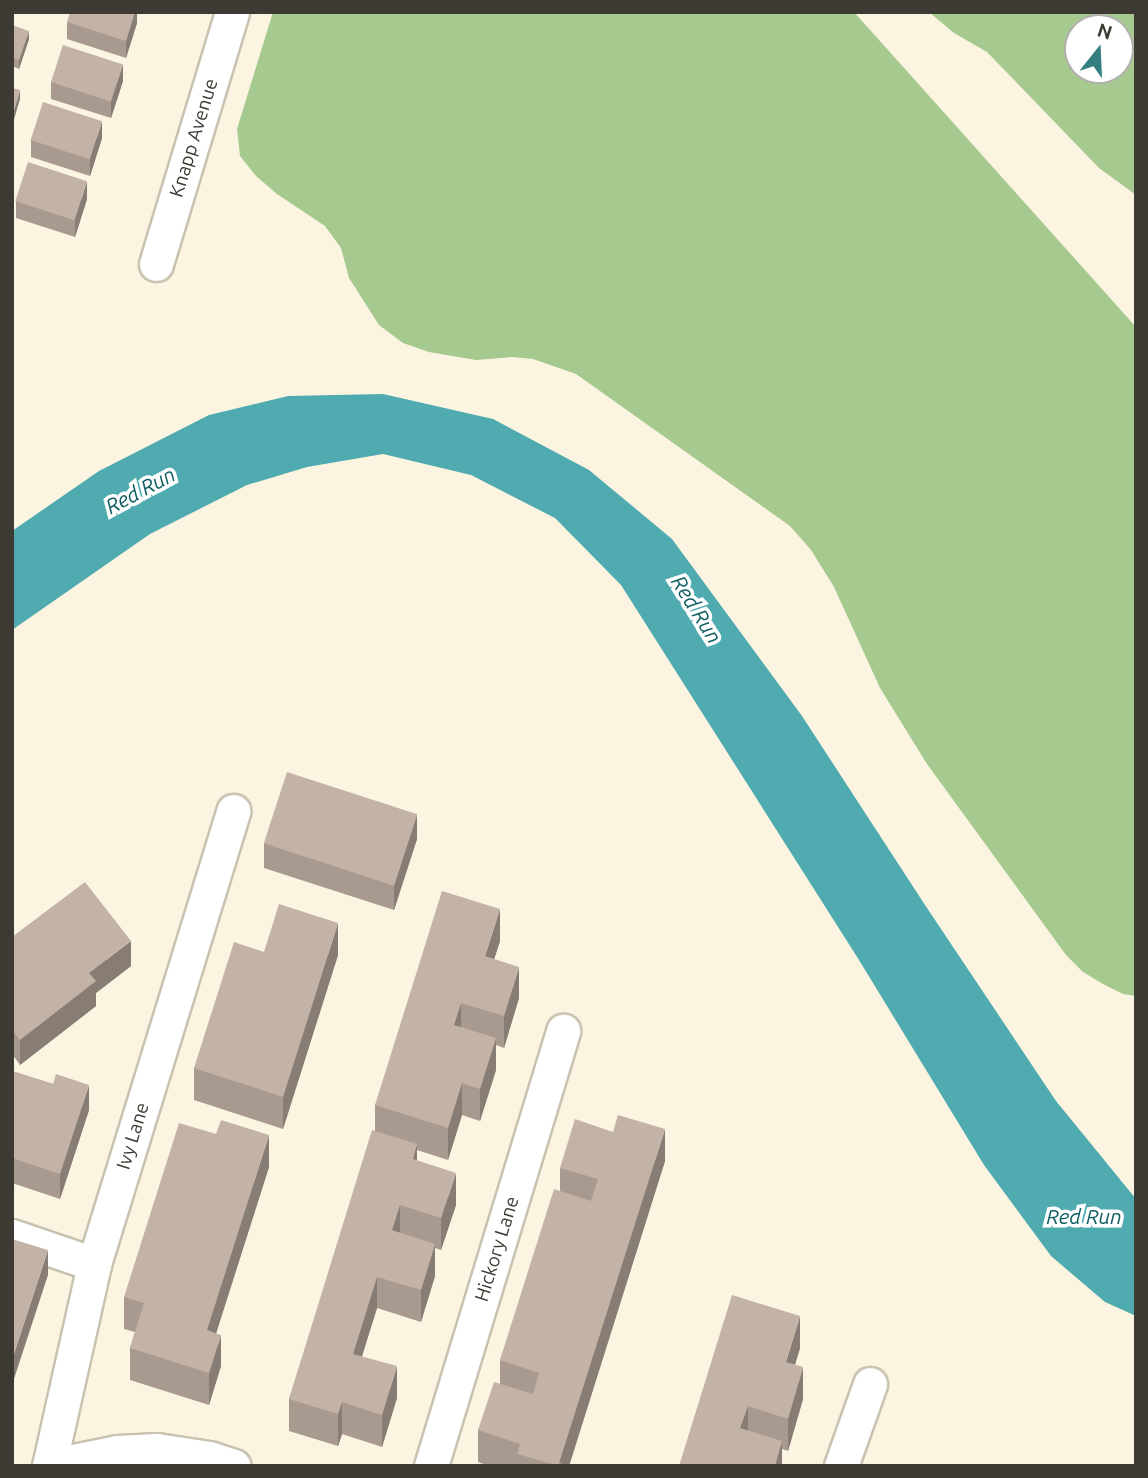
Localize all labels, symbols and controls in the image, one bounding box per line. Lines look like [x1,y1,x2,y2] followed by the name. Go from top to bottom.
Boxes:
[1064,14,1134,84] north arrow
[1095,18,1115,44] text: N
[165,76,223,200] street label: Knapp Avenue
[101,461,179,519] water label: Red Run
[666,570,728,648] water label: Red Run
[112,1100,154,1172] street label: Ivy Lane
[470,1194,524,1304] street label: Hickory Lane
[1046,1203,1122,1229] water label: Red Run

